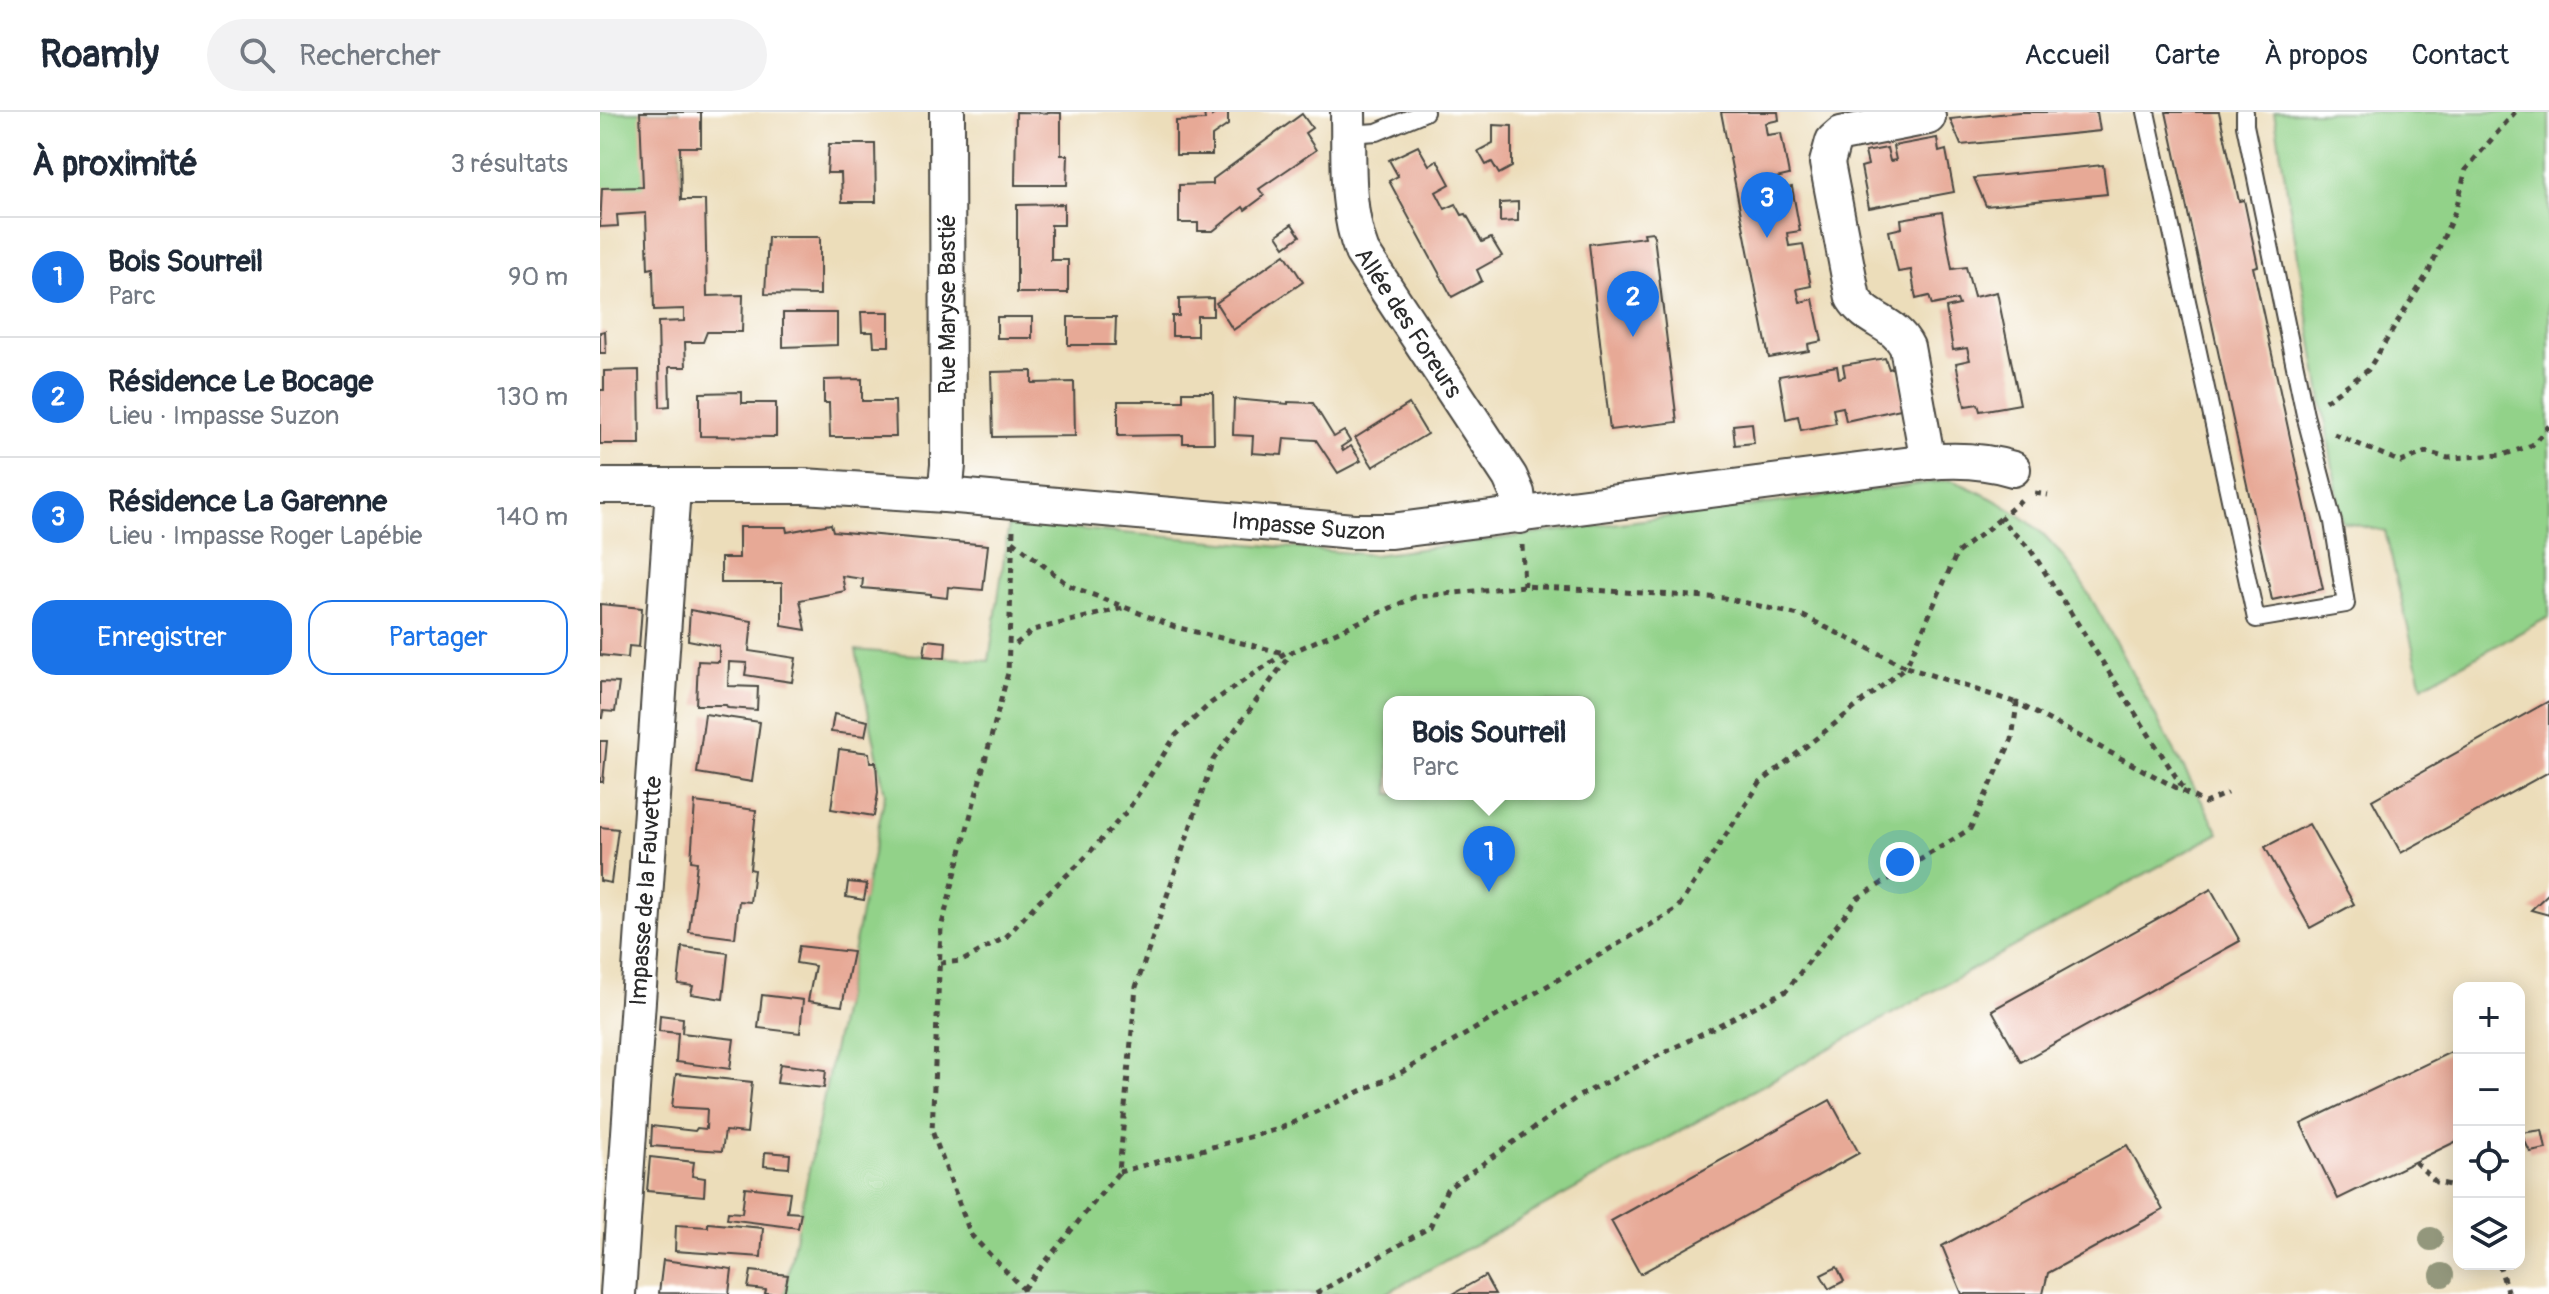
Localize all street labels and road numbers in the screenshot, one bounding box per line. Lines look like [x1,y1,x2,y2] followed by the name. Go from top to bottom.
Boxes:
[933,214,962,394] street label: Rue Maryse Bastié
[1348,242,1469,404] street label: Allée des Foreurs
[1230,506,1385,546] street label: Impasse Suzon
[623,775,668,1007] street label: Impasse de la Fauvette

